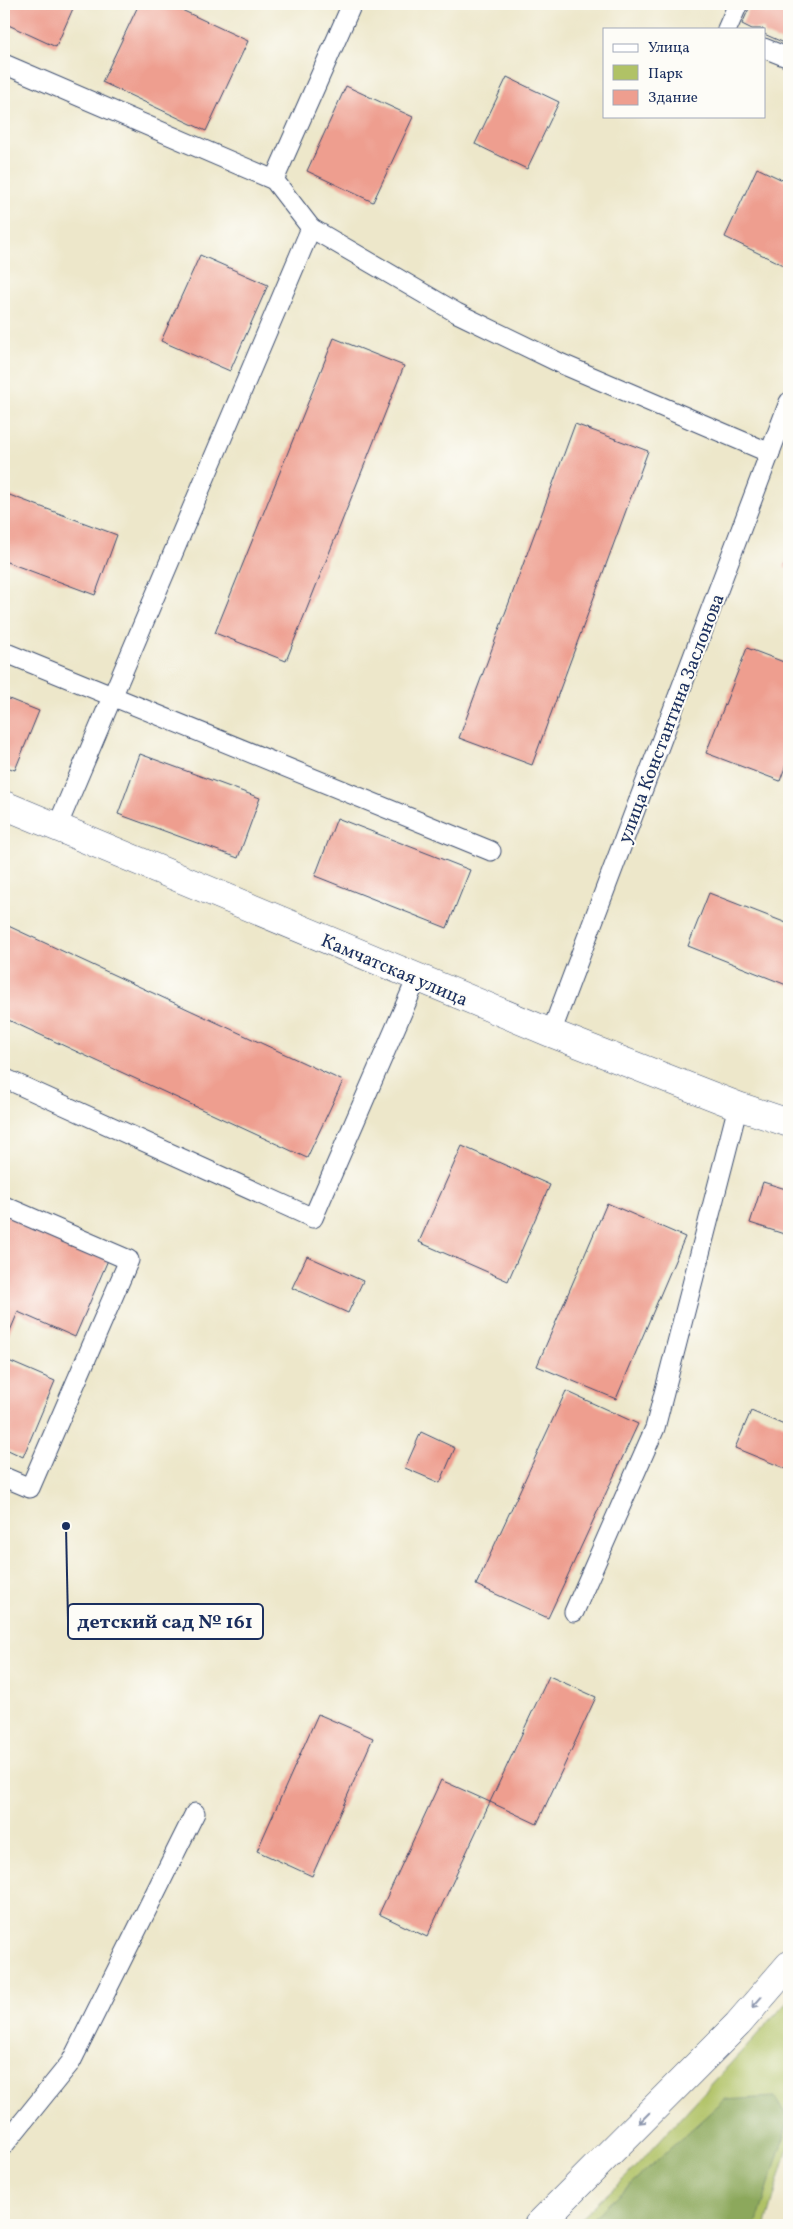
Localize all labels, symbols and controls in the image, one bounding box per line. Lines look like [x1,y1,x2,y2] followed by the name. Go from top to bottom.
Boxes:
[603,28,766,118] legend
[648,38,690,59] text: Улица
[648,64,683,85] text: Парк
[648,88,698,109] text: Здание
[612,590,732,847] street label: улица Константина Заслонова
[317,928,472,1014] street label: Камчатская улица
[68,1604,263,1639] callout: детский сад № 161
[77,1609,253,1637] text: детский сад № 161
[752,1995,763,2008] one-way arrow
[638,2112,650,2124] one-way arrow

